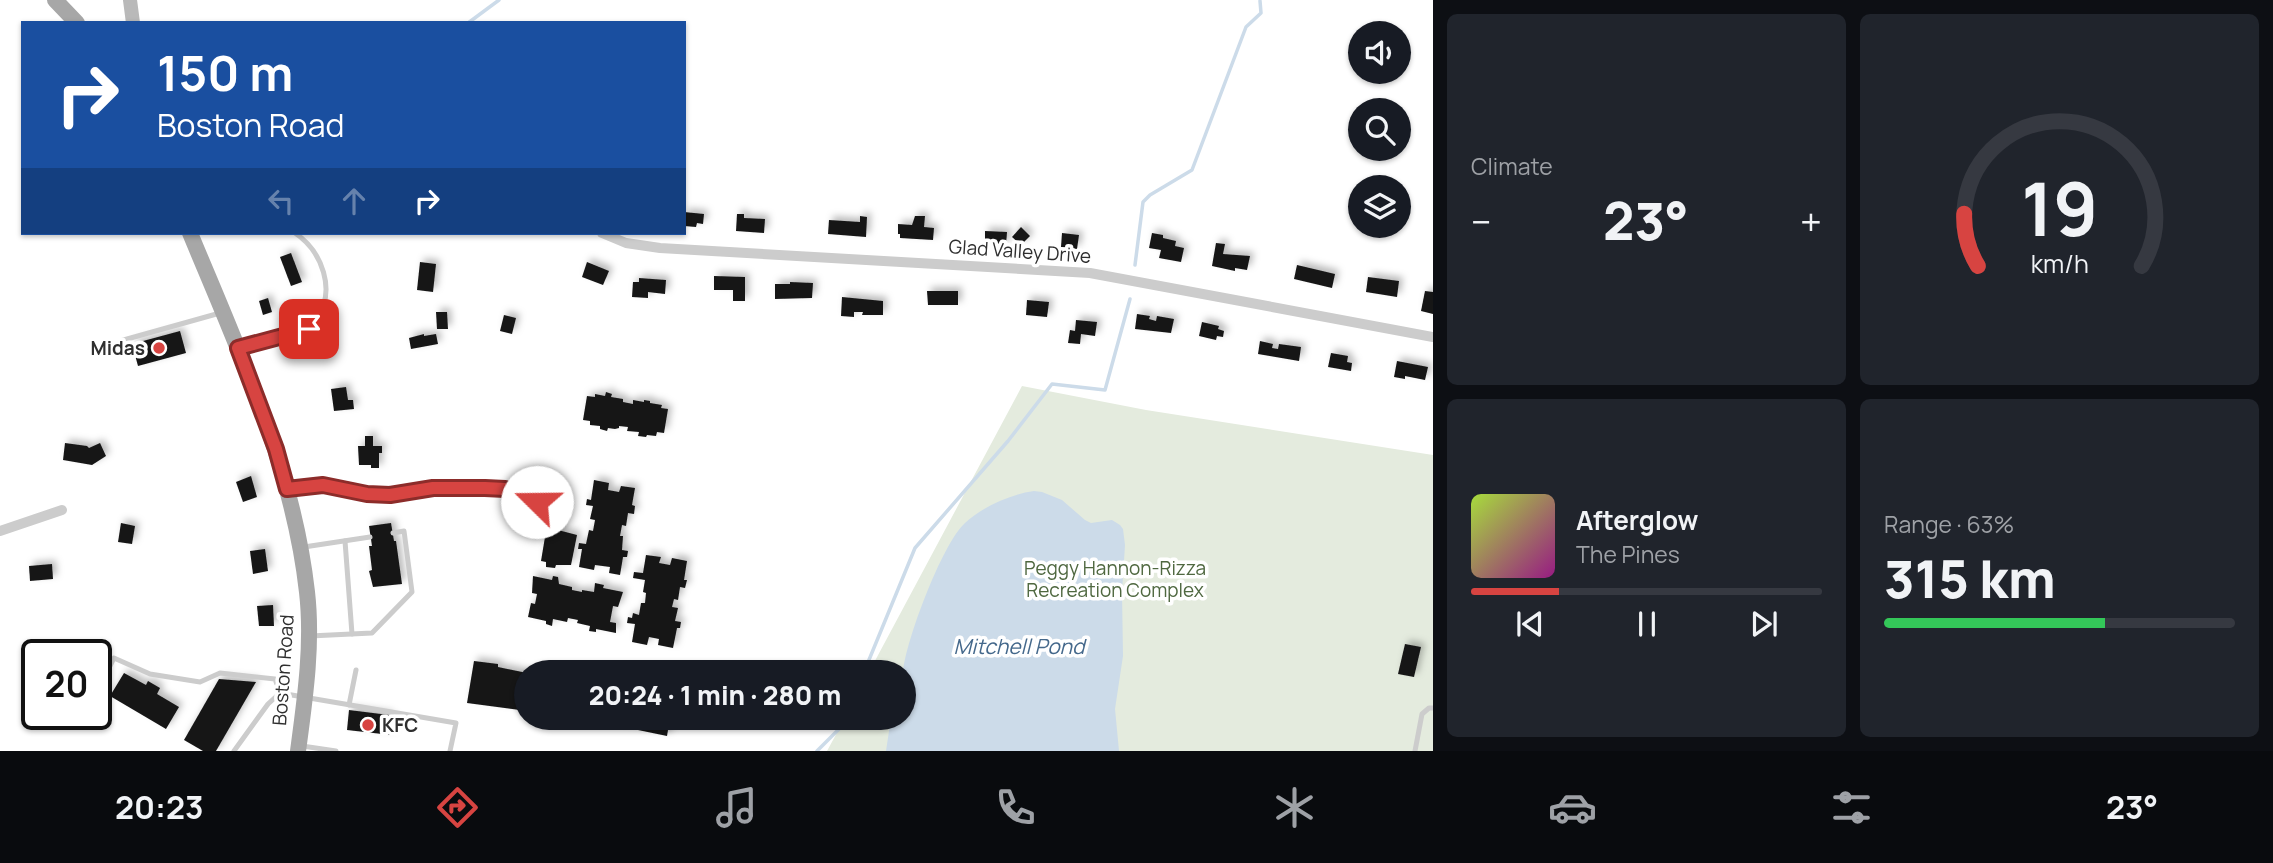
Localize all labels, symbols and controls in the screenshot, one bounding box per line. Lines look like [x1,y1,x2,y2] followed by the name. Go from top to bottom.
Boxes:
[1348,21,1411,238] map controls
[1348,21,1411,84] button: sound
[157,39,293,106] text: 150 m
[42,49,133,140] icon: right
[1348,98,1411,161] button: search
[157,103,345,147] text: Boston Road
[1471,150,1553,182] text: Climate
[2021,158,2098,258] text: 19
[1348,175,1411,238] button: layers
[262,182,300,220] icon: left
[335,182,373,220] icon: ahead
[408,182,446,220] icon: right
[1603,185,1689,256] text: 23°
[1471,195,1492,247] text: −
[1800,195,1822,247] text: +
[948,233,1092,269] street label: Glad Valley Drive
[2030,245,2089,280] text: km/h
[279,299,339,359] pin
[290,310,328,348] icon: arrive
[90,335,145,361] place label: Midas
[151,340,167,356] marker: Midas
[500,465,574,539] position arrow
[1576,502,1698,538] text: Afterglow
[1884,508,2014,540] text: Range · 63%
[1576,538,1680,570] text: The Pines
[1884,543,2056,614] text: 315 km
[1024,555,1206,603] park label: Peggy Hannon-Rizza Recreation Complex
[1511,605,1549,643] icon: previous
[1628,605,1666,643] icon: pause
[1745,605,1783,643] icon: next
[266,614,300,726] street label: Boston Road
[954,632,1087,660] water label: Mitchell Pond
[21,639,112,730] speed limit sign: 20
[589,677,841,713] text: 20:24 · 1 min · 280 m
[382,712,418,738] place label: KFC
[360,717,376,733] marker: KFC
[433,783,482,832] icon: directions
[712,783,761,832] icon: music
[991,783,1040,832] icon: phone
[1270,783,1319,832] icon: climate
[1548,783,1597,832] icon: car
[1827,783,1876,832] icon: filters
[115,785,204,829] text: 20:23
[2106,785,2158,829] text: 23°

